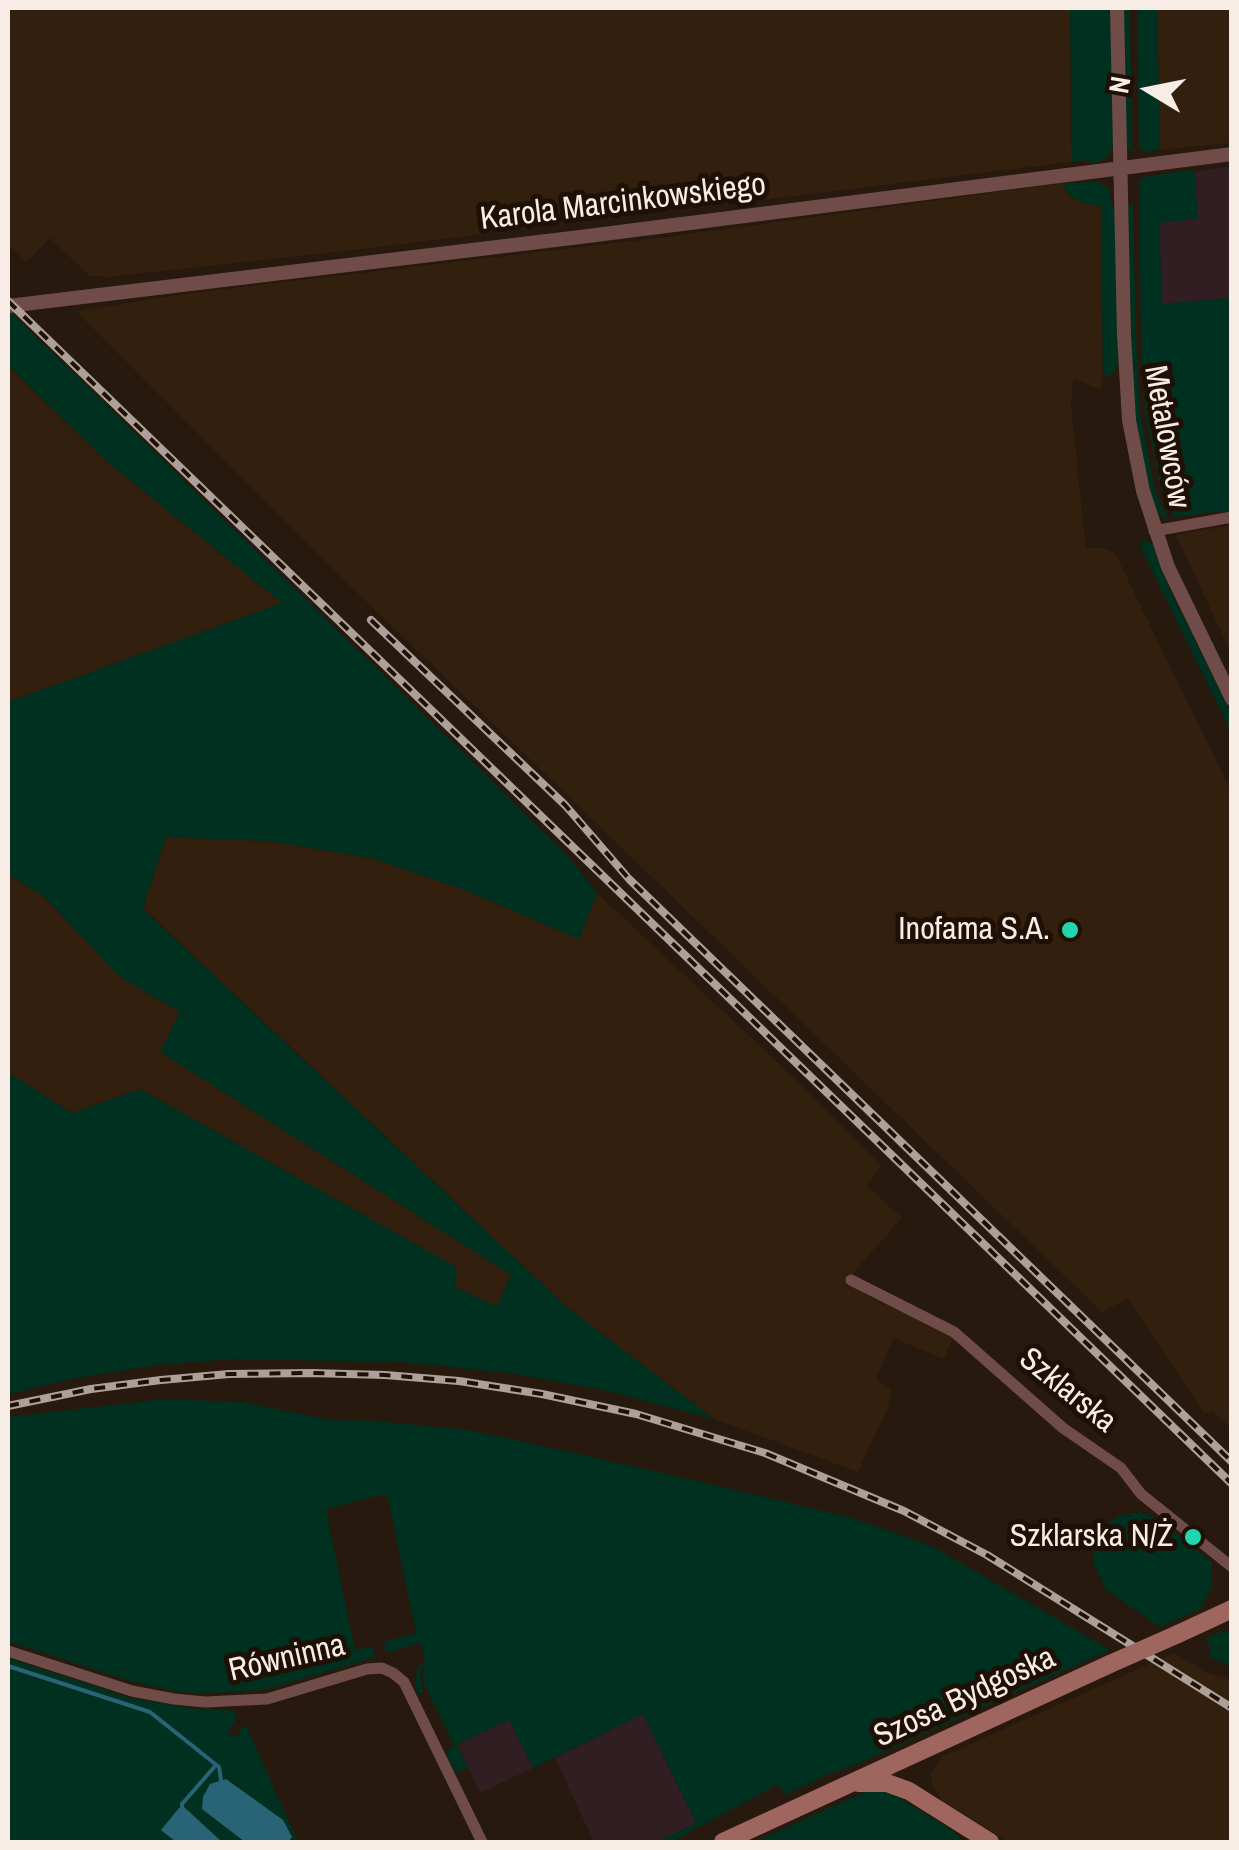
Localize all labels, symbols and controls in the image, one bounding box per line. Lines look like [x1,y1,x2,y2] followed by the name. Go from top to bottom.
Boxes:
[1099,40,1199,140] north arrow
[1099,73,1140,96] text: N
[478,166,768,240] street label: Karola Marcinkowskiego
[1135,363,1197,511] street label: Metalowców
[898,911,1050,949] place label: Inofama S.A.
[1059,919,1081,941] marker: Inofama S.A.
[1011,1340,1123,1442] street label: Szklarska
[1010,1518,1173,1556] place label: Szklarska N/Ż
[1182,1526,1204,1548] marker: Szklarska N/Ż
[225,1627,349,1691] street label: Równinna
[868,1639,1062,1757] street label: Szosa Bydgoska

